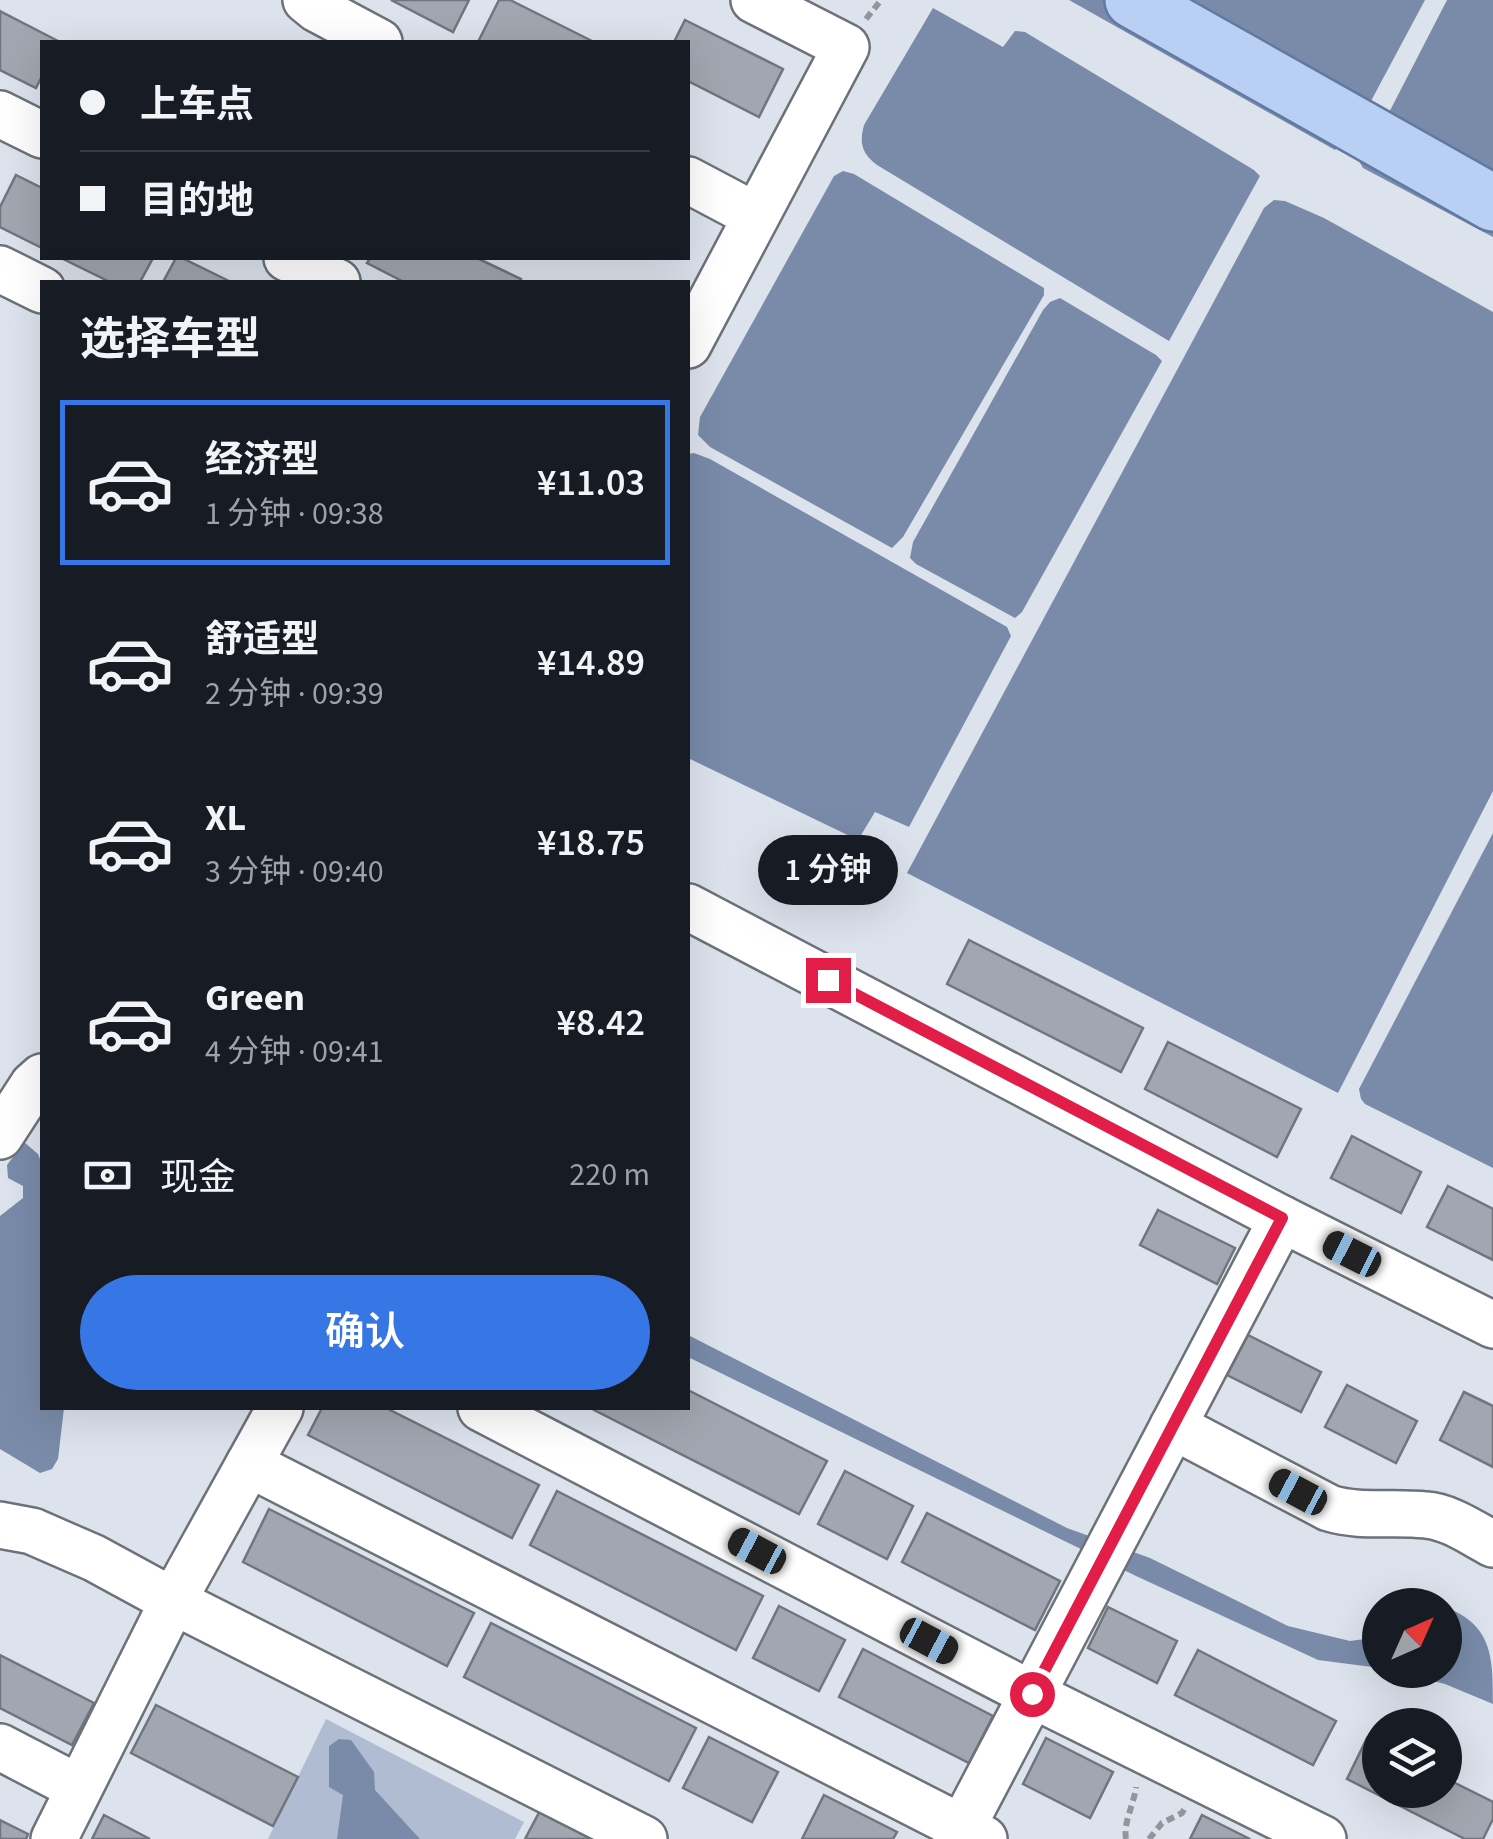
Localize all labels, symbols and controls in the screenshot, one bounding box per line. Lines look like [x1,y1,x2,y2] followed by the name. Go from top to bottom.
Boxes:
[140,78,254,132] text: 上车点
[140,174,254,228] text: 目的地
[80,308,260,372] text: 选择车型
[205,433,319,487] text: 经济型
[85,438,175,528] icon: car
[537,456,645,510] text: ¥11.03
[205,491,384,537] text: 1 分钟 · 09:38
[205,613,319,667] text: 舒适型
[85,618,175,708] icon: car
[537,636,645,690] text: ¥14.89
[205,671,384,717] text: 2 分钟 · 09:39
[205,791,246,845] text: XL
[85,798,175,888] icon: car
[537,816,645,870] text: ¥18.75
[758,835,898,905] callout: 1 分钟
[785,847,871,893] text: 1 分钟
[205,849,384,895] text: 3 分钟 · 09:40
[806,958,851,1003] route end
[205,971,305,1025] text: Green
[85,978,175,1068] icon: car
[557,996,645,1050] text: ¥8.42
[205,1029,384,1075] text: 4 分钟 · 09:41
[80,1148,135,1203] icon: cash
[160,1151,236,1205] text: 现金
[569,1152,650,1198] text: 220 m
[1318,1227,1386,1281] car
[80,1275,650,1390] button: 确认
[1264,1465,1332,1519] car
[723,1524,791,1578] car
[1362,1588,1462,1688] north arrow
[1362,1588,1462,1808] map controls
[895,1614,963,1668] car
[1010,1672,1055,1717] route start
[1362,1708,1462,1808] button: layers

